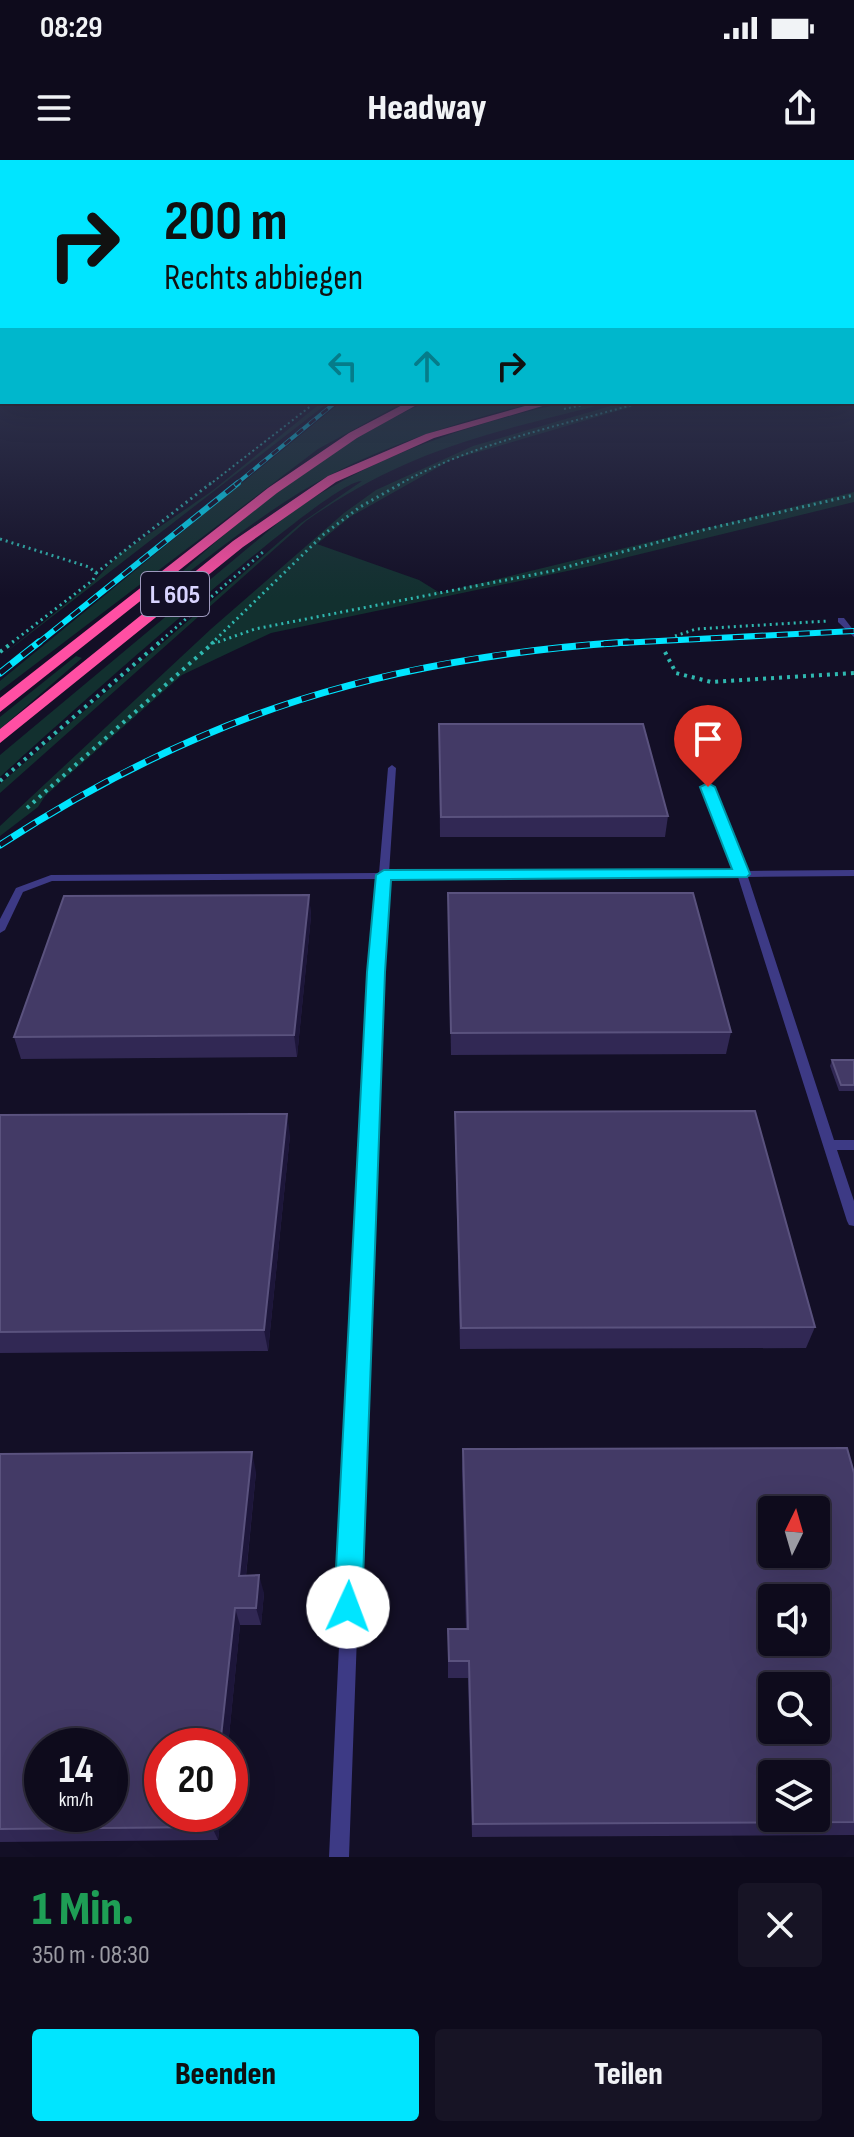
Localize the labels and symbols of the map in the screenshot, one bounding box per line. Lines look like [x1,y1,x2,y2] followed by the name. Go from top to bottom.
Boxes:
[141,572,209,616] road number: L 605
[674,705,742,787] pin
[758,1496,830,1568] north arrow
[306,1565,390,1649] position arrow
[144,1728,248,1832] speed limit sign: 20

